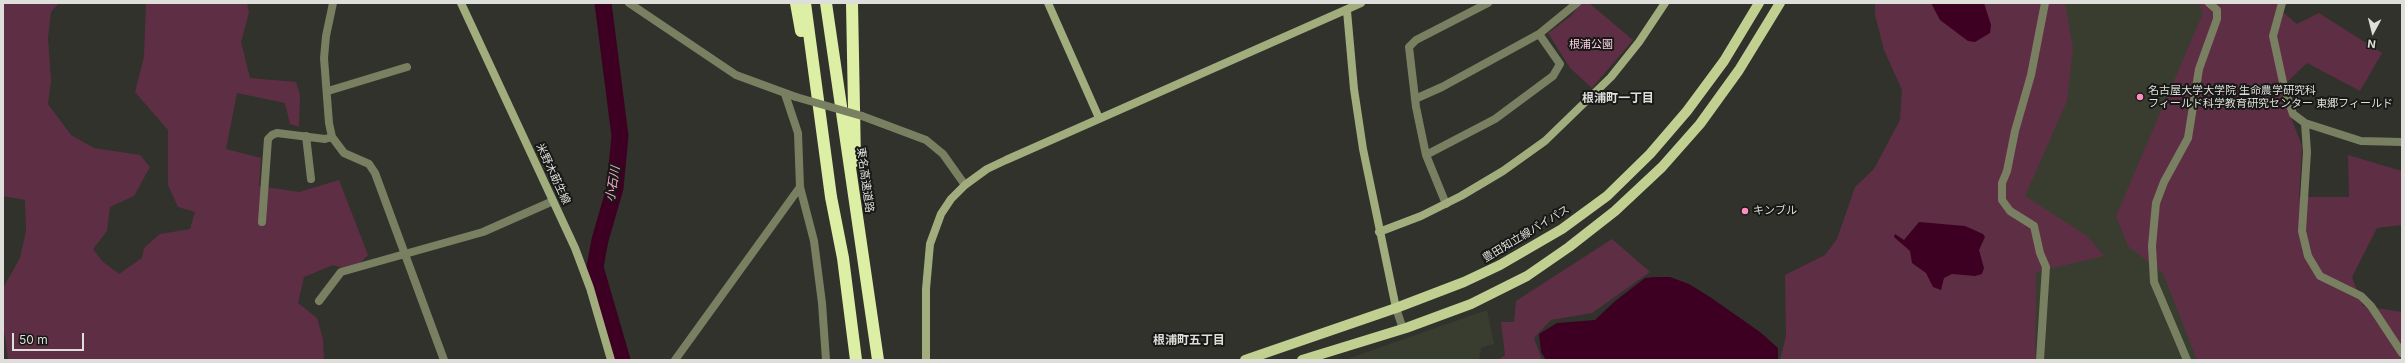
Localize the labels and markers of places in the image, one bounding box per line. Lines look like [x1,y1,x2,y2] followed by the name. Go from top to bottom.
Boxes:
[2148,84,2393,110] place label: 名古屋大学大学院 生命農学研究科 フィールド科学教育研究センター 東郷フィールド
[2135,92,2145,102] marker: 名古屋大学大学院 生命農学研究科 フィールド科学教育研究センター 東郷フィールド
[1753,204,1797,218] place label: キンブル
[1740,206,1750,216] marker: キンブル

